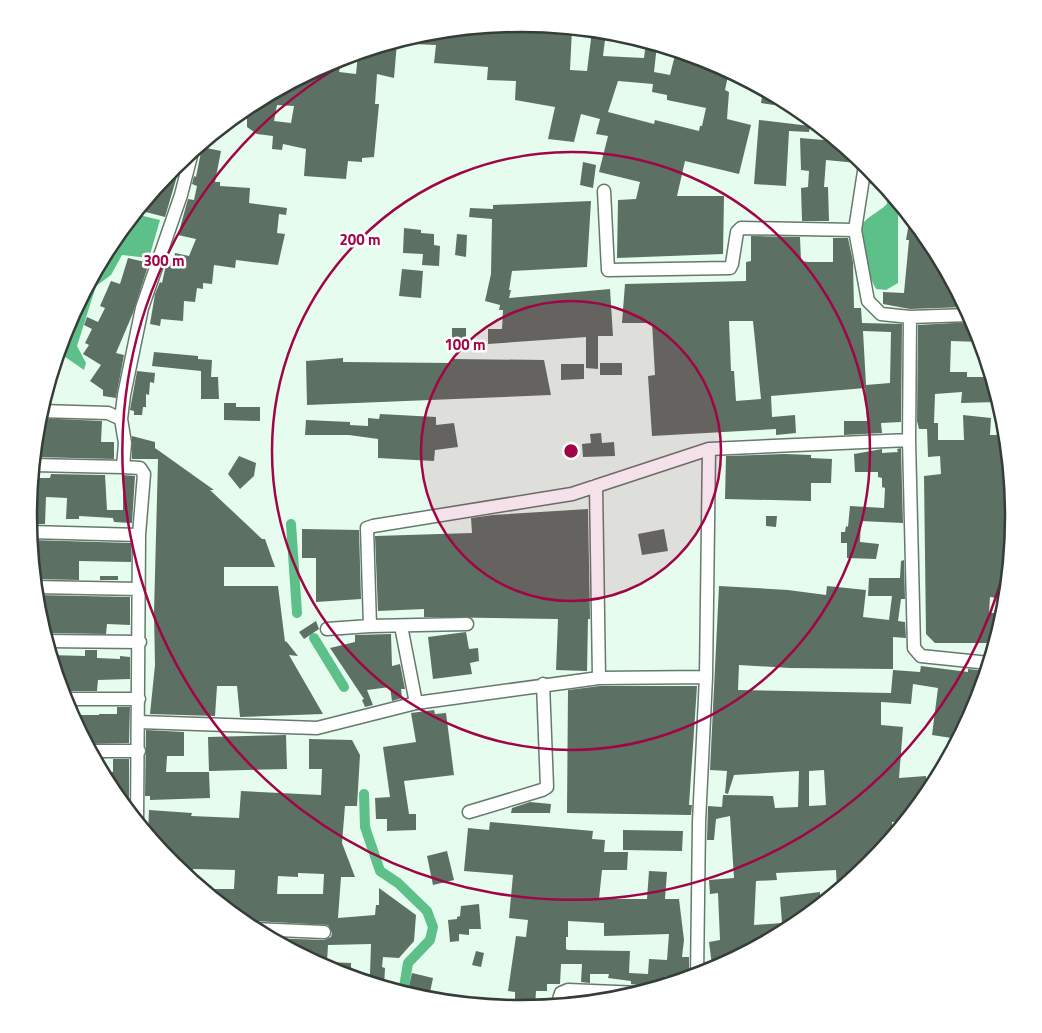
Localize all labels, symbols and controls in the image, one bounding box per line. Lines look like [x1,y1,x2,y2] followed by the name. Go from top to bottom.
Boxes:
[339,228,381,251] text: 200 m
[143,249,185,272] text: 300 m
[444,333,486,356] text: 100 m
[562,442,580,460] centre of rings

